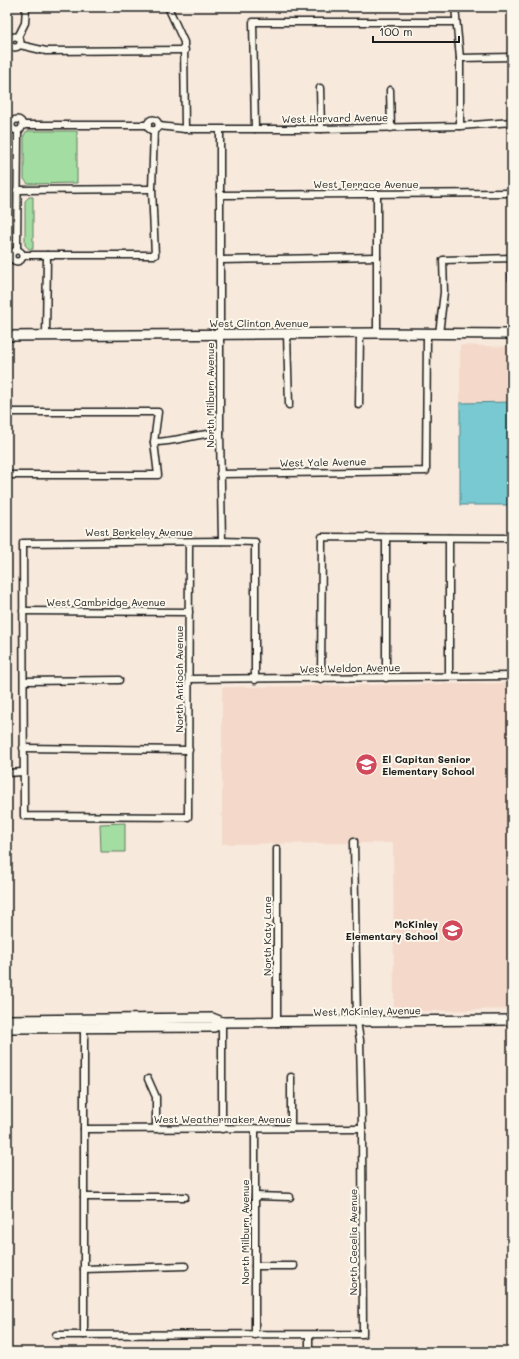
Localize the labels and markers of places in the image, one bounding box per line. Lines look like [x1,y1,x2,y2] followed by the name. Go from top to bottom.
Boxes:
[354,752,380,778] school or university icon: El Capitan Senior Elementary School
[382,752,475,778] place label: El Capitan Senior Elementary School
[346,917,439,943] place label: McKinley Elementary School
[440,917,466,943] school or university icon: McKinley Elementary School

